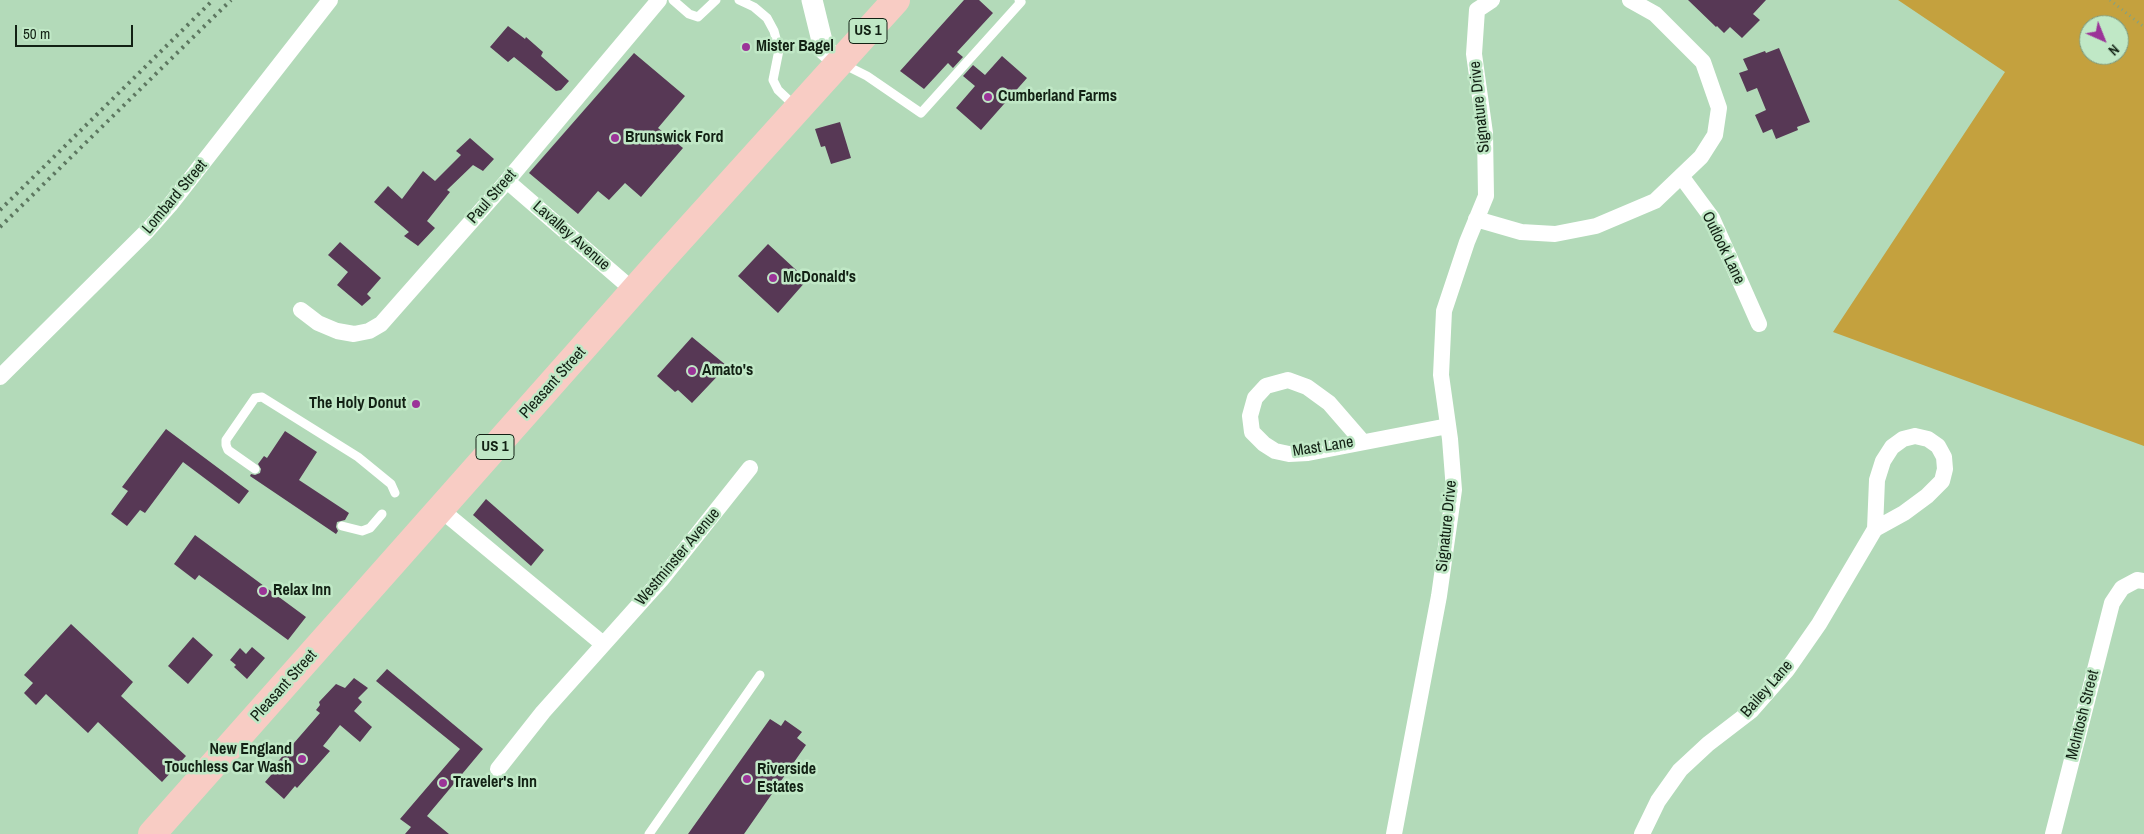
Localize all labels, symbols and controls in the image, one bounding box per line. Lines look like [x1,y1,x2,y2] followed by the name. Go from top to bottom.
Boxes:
[18,15,135,47] scale bar
[2079,15,2129,65] north arrow
[849,18,887,44] road number: US 1
[23,23,50,44] text: 50 m
[756,37,834,57] place label: Mister Bagel
[740,41,752,53] marker: Mister Bagel
[2104,41,2123,59] text: N
[1466,60,1494,154] street label: Signature Drive
[998,87,1117,107] place label: Cumberland Farms
[982,91,994,103] marker: Cumberland Farms
[625,128,724,148] place label: Brunswick Ford
[609,132,621,144] marker: Brunswick Ford
[139,156,211,238] street label: Lombard Street
[463,166,521,228] street label: Paul Street
[528,197,614,275] street label: Lavalley Avenue
[1697,209,1749,287] street label: Outlook Lane
[783,268,856,288] place label: McDonald's
[767,272,779,284] marker: McDonald's
[516,343,590,423] street label: Pleasant Street
[702,361,753,381] place label: Amato's
[686,365,698,377] marker: Amato's
[309,394,406,414] place label: The Holy Donut
[410,398,422,410] marker: The Holy Donut
[1291,433,1355,461] street label: Mast Lane
[476,434,514,460] road number: US 1
[1433,479,1461,573] street label: Signature Drive
[632,504,724,610] street label: Westminster Avenue
[273,581,331,601] place label: Relax Inn
[257,585,269,597] marker: Relax Inn
[247,646,321,726] street label: Pleasant Street
[1737,657,1797,721] street label: Bailey Lane
[2063,668,2103,762] street label: McIntosh Street
[164,740,292,778] place label: New England Touchless Car Wash
[296,753,308,765] marker: New England Touchless Car Wash
[757,760,816,798] place label: Riverside Estates
[453,773,537,793] place label: Traveler's Inn
[741,773,753,785] marker: Riverside Estates
[437,777,449,789] marker: Traveler's Inn

